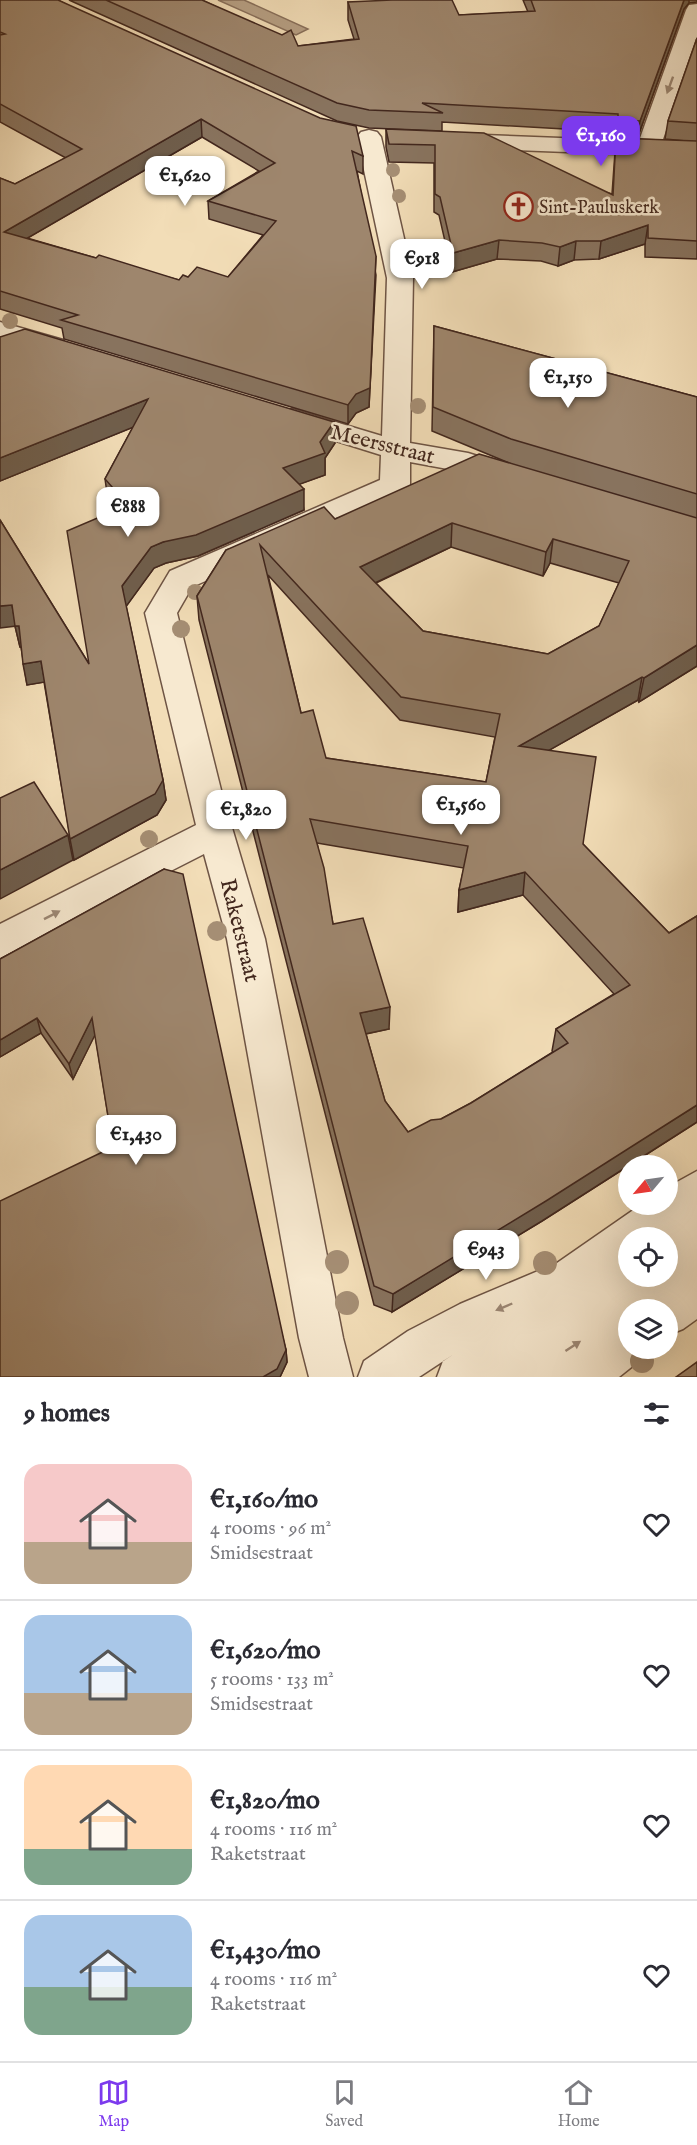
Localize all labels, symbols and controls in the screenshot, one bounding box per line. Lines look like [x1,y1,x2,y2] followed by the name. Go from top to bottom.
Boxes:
[665,76,675,94] one-way arrow
[552,116,650,167] pin: €1,160
[576,123,626,148] text: €1,160
[136,156,234,207] pin: €1,620
[159,163,211,188] text: €1,620
[502,191,534,223] church icon: Sint-Pauluskerk
[539,197,659,220] place label: Sint-Pauluskerk
[386,239,458,290] pin: €918
[404,246,440,271] text: €918
[519,358,617,409] pin: €1,150
[544,365,592,390] text: €1,150
[327,418,438,472] street label: Meersstraat
[92,487,164,538] pin: €888
[110,494,146,519] text: €888
[412,785,510,836] pin: €1,560
[197,790,295,841] pin: €1,820
[436,792,486,817] text: €1,560
[220,797,272,822] text: €1,820
[213,876,265,985] street label: Raketstraat
[43,911,61,921] one-way arrow
[87,1115,185,1166] pin: €1,430
[110,1122,162,1147] text: €1,430
[618,1155,678,1215] north arrow
[618,1155,678,1359] map controls
[618,1227,678,1287] button: locate
[450,1230,522,1281] pin: €943
[467,1237,505,1262] text: €943
[618,1299,678,1359] button: layers
[496,1302,513,1311] one-way arrow
[565,1340,581,1351] one-way arrow
[24,1397,110,1430] text: 9 homes
[640,1397,673,1430] icon: filters
[210,1483,318,1516] text: €1,160/mo
[72,1488,144,1560] icon: home
[640,1508,673,1541] icon: heart
[210,1516,331,1541] text: 4 rooms · 96 m²
[210,1541,313,1566] text: Smidsestraat
[210,1634,321,1667] text: €1,620/mo
[72,1639,144,1711] icon: home
[640,1659,673,1692] icon: heart
[210,1667,334,1692] text: 5 rooms · 133 m²
[210,1692,313,1717] text: Smidsestraat
[210,1784,320,1817] text: €1,820/mo
[72,1789,144,1861] icon: home
[640,1809,673,1842] icon: heart
[210,1817,337,1842] text: 4 rooms · 116 m²
[210,1842,306,1867] text: Raketstraat
[210,1934,321,1967] text: €1,430/mo
[72,1939,144,2011] icon: home
[640,1959,673,1992] icon: heart
[210,1967,337,1992] text: 4 rooms · 116 m²
[210,1992,306,2017] text: Raketstraat
[97,2076,130,2132] tab: Map
[325,2076,363,2132] tab: Saved
[558,2076,600,2132] tab: Home

